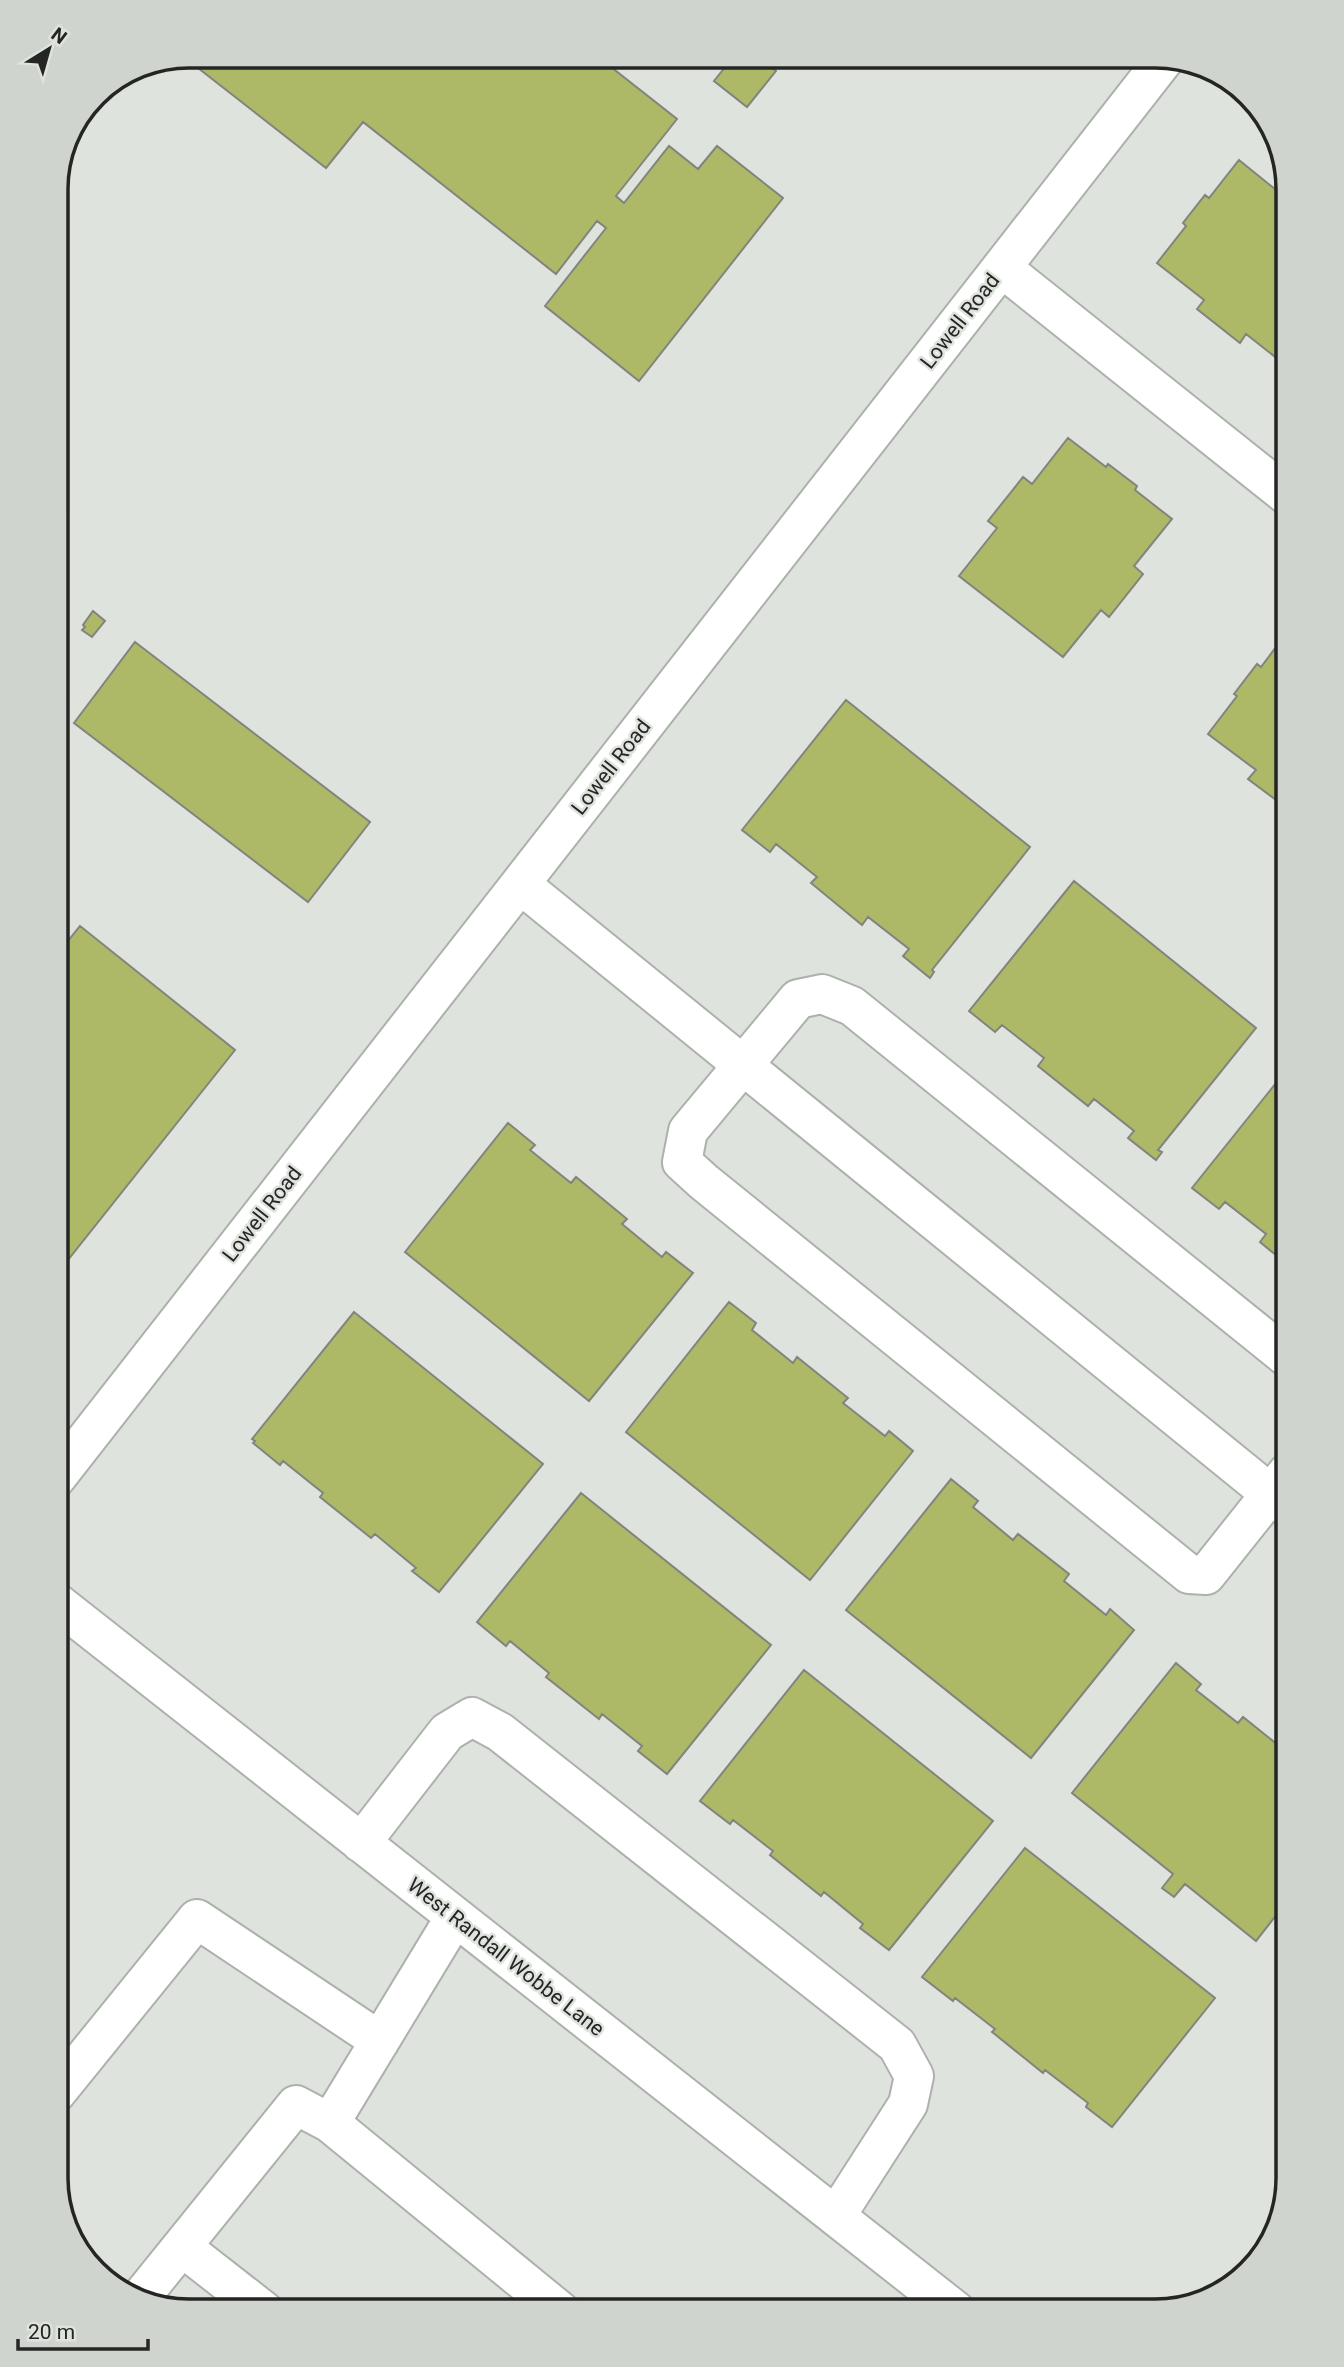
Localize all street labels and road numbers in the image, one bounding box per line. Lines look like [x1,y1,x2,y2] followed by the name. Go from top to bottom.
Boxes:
[916,269,1004,373] street label: Lowell Road
[567,715,655,819] street label: Lowell Road
[218,1162,306,1266] street label: Lowell Road
[403,1873,609,2041] street label: West Randall Wobbe Lane

